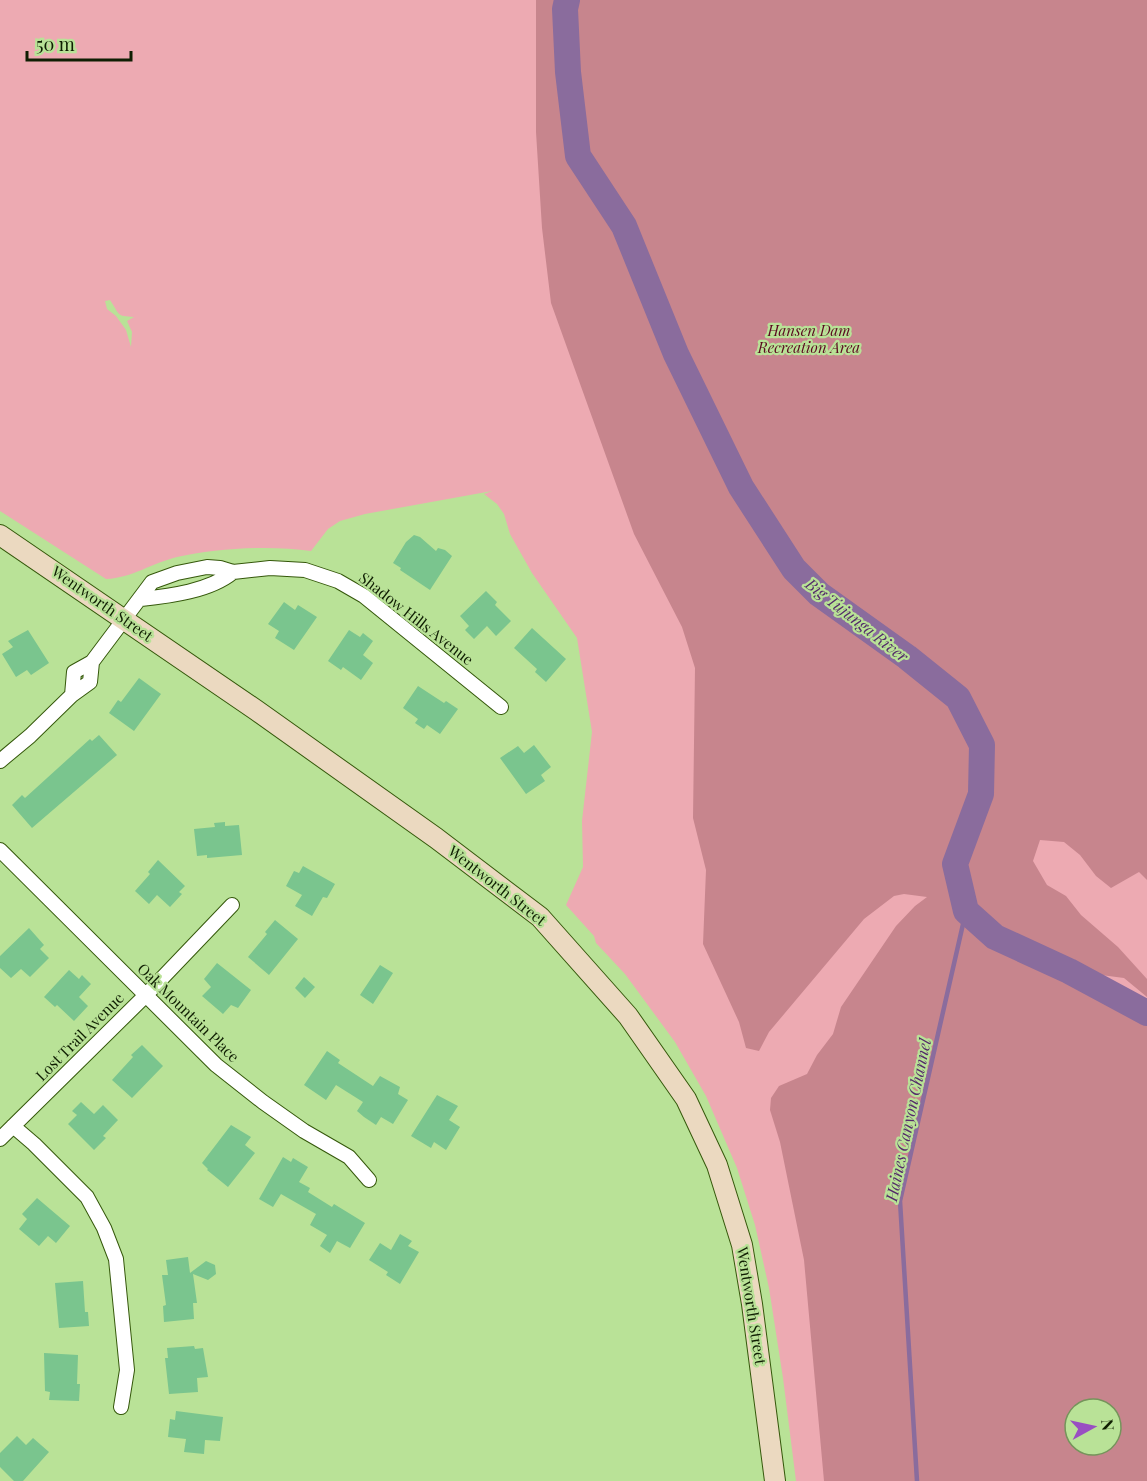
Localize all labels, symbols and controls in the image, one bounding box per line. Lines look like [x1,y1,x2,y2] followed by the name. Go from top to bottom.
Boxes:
[27,24,130,62] scale bar
[36,32,75,56] text: 50 m
[757,320,860,357] park label: Hansen Dam Recreation Area
[47,560,158,646] street label: Wentworth Street
[355,567,478,669] street label: Shadow Hills Avenue
[801,572,914,667] water label: Big Tujunga River
[444,840,551,930] street label: Wentworth Street
[133,958,244,1066] street label: Oak Mountain Place
[31,988,128,1085] street label: Lost Trail Avenue
[880,1036,935,1204] water label: Haines Canyon Channel
[733,1245,771,1367] street label: Wentworth Street
[1063,1397,1123,1457] north arrow
[1097,1418,1120,1432] text: N

